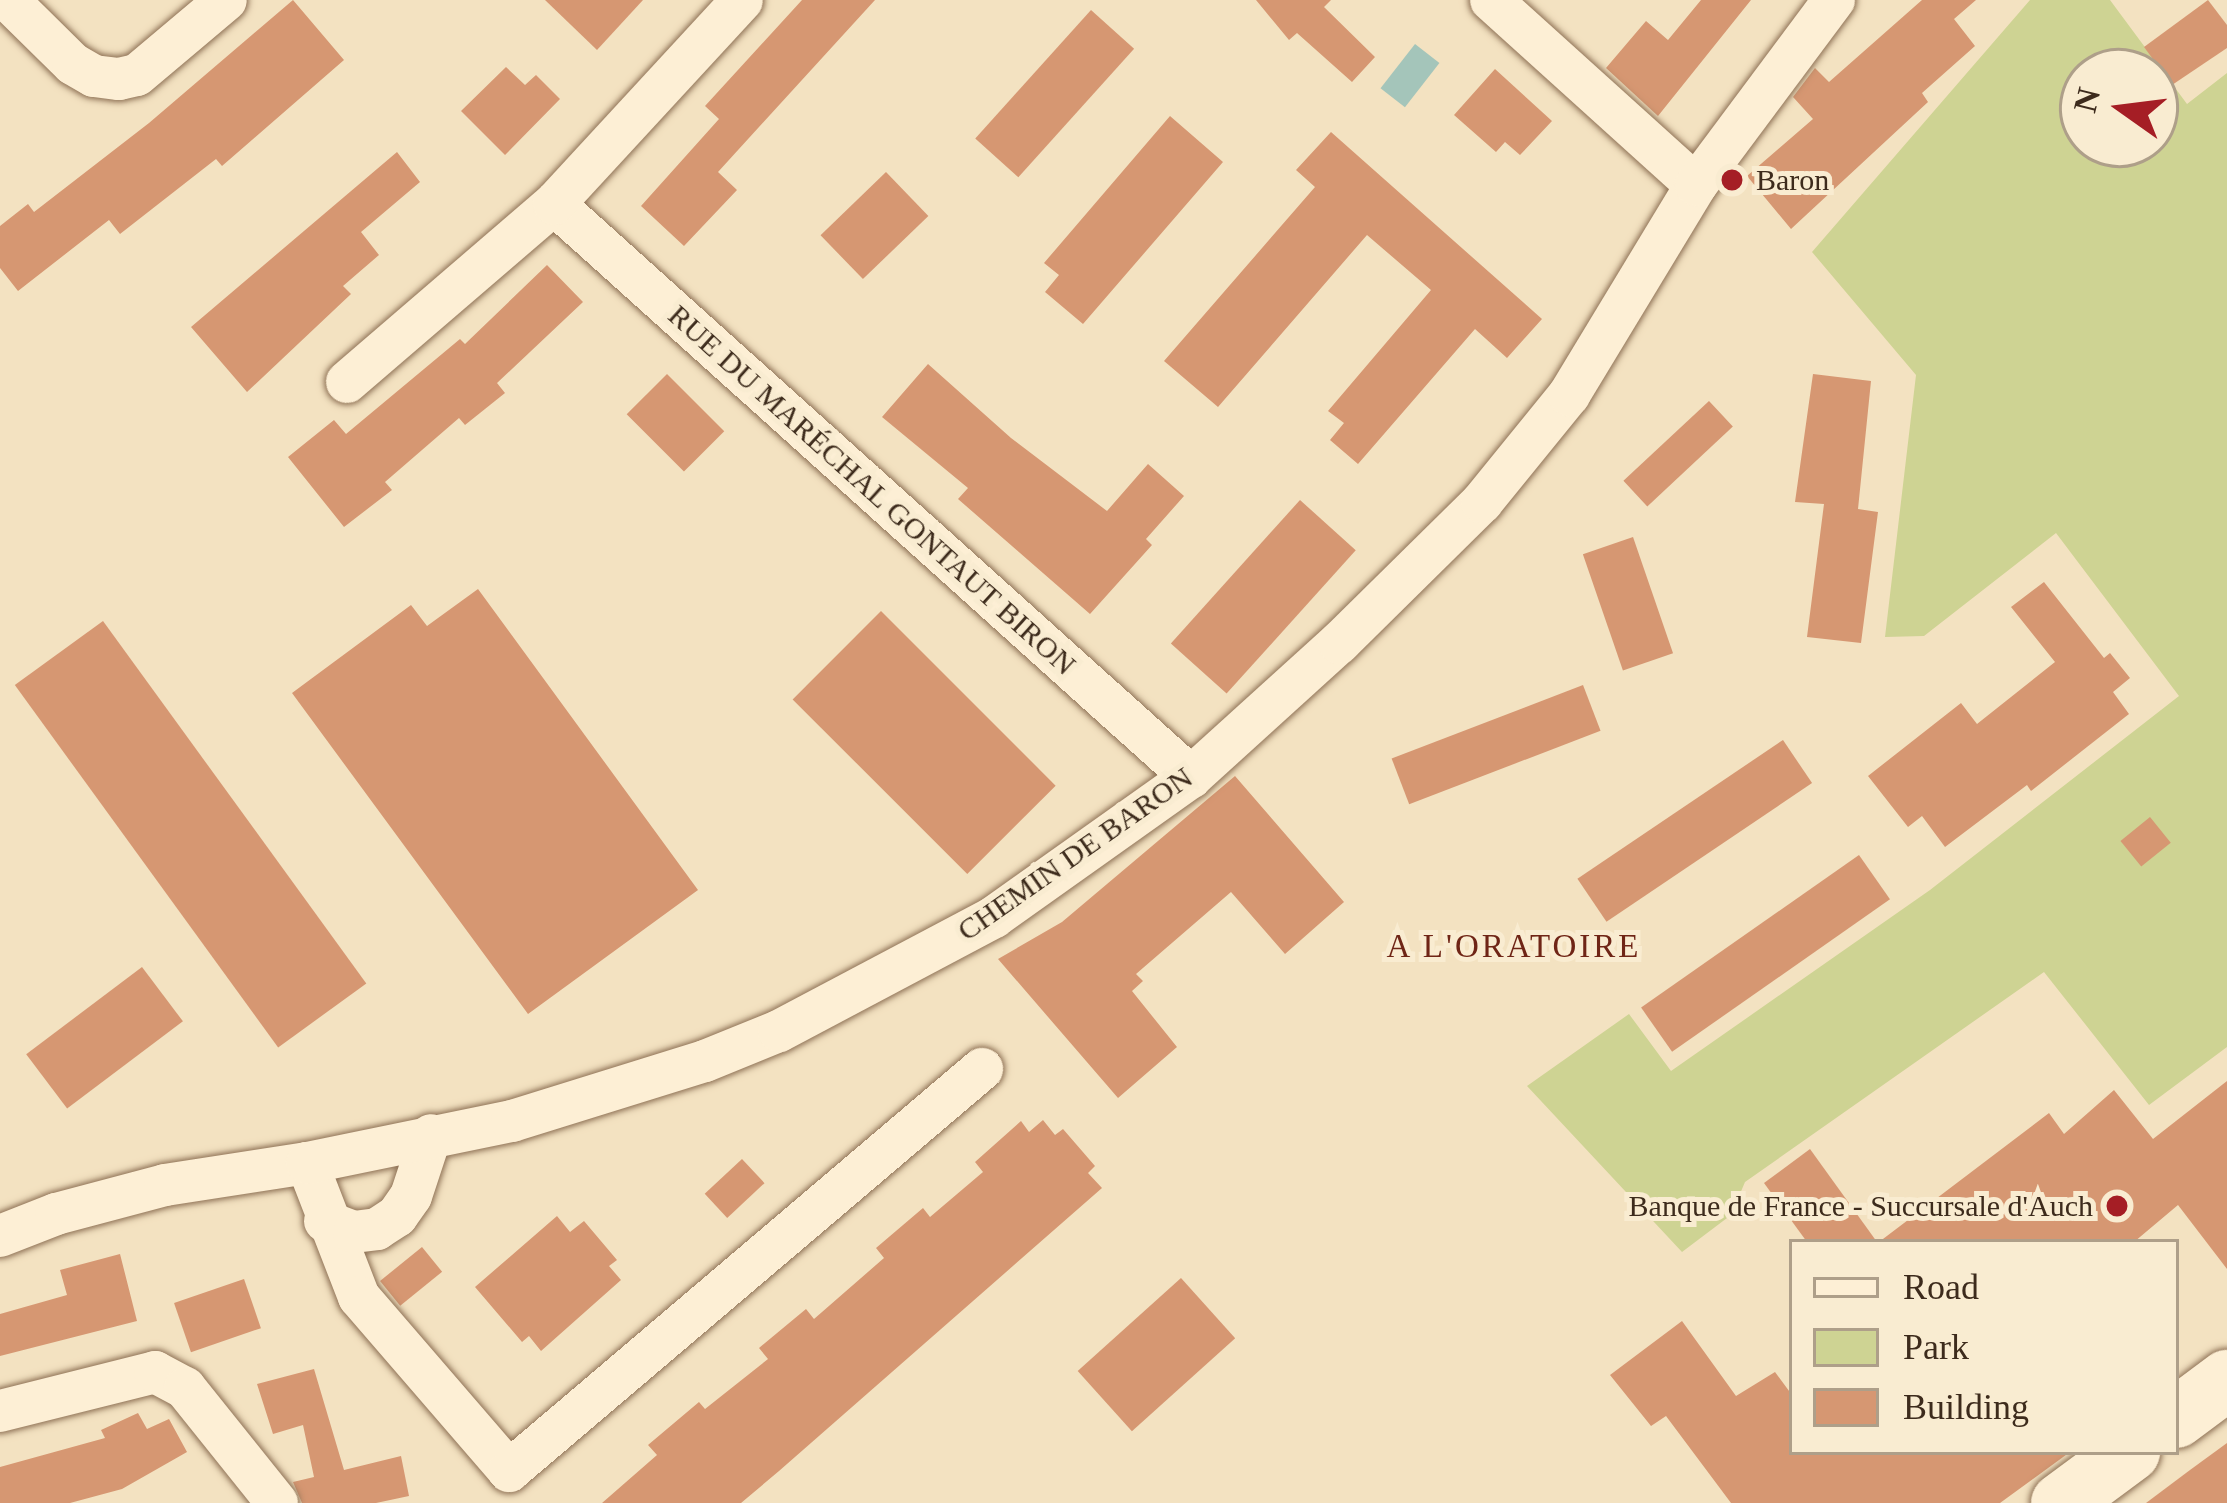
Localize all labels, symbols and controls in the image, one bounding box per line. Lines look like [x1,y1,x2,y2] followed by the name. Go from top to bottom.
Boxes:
[2059,48,2179,168] north arrow
[2067,84,2107,116] text: N
[1756,162,1829,198] place label: Baron
[1719,167,1745,193] marker: Baron
[660,297,1084,683] street label: RUE DU MARÉCHAL GONTAUT BIRON
[951,759,1199,949] street label: CHEMIN DE BARON
[1386,927,1642,967] district label: A L'ORATOIRE
[1629,1188,2093,1224] place label: Banque de France - Succursale d'Auch
[2104,1193,2130,1219] marker: Banque de France - Succursale d'Auch
[1789,1239,2179,1455] legend
[1903,1267,1979,1307] text: Road
[1903,1327,1969,1367] text: Park
[1903,1387,2029,1427] text: Building

